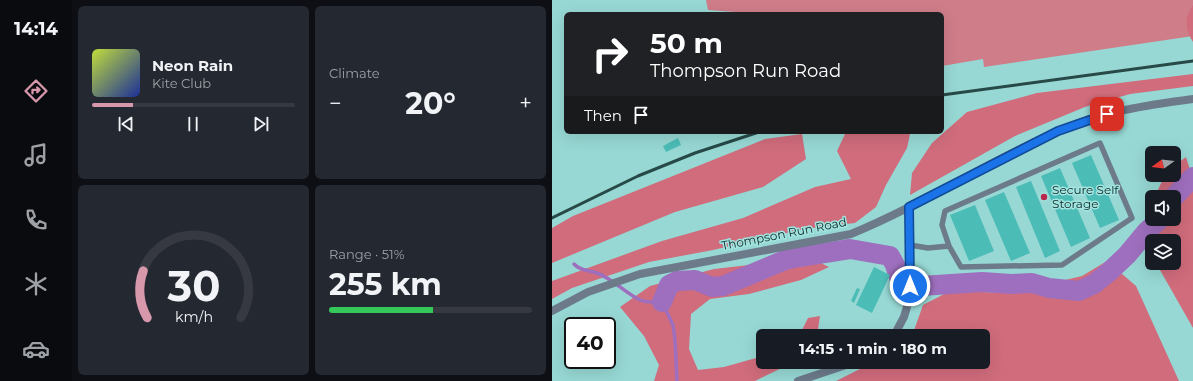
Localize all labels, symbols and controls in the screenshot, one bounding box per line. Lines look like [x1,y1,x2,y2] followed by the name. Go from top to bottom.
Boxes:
[14,18,58,40] text: 14:14
[650,26,723,60] text: 50 m
[584,28,636,80] icon: right
[152,56,233,75] text: Neon Rain
[650,60,841,82] text: Thompson Run Road
[329,65,380,81] text: Climate
[152,75,211,91] text: Kite Club
[22,77,50,105] icon: directions
[405,85,456,122] text: 20°
[329,90,342,117] text: −
[519,90,532,117] text: +
[1090,97,1124,131] pin
[1096,103,1118,125] icon: arrive
[630,104,652,126] icon: arrive
[584,106,622,125] text: Then
[115,113,137,135] icon: previous
[182,113,204,135] icon: pause
[250,113,272,135] icon: next
[22,141,50,169] icon: music
[1145,146,1181,182] north arrow
[1145,146,1181,270] map controls
[1052,182,1119,211] place label: Secure Self Storage
[1145,190,1181,226] button: sound
[1039,192,1049,202] marker: Secure Self Storage
[22,206,50,234] icon: phone
[720,214,848,253] street label: Thompson Run Road
[1145,234,1181,270] button: layers
[329,246,404,262] text: Range · 51%
[166,261,220,311] text: 30
[889,265,931,307] position arrow
[329,266,442,303] text: 255 km
[22,270,50,298] icon: climate
[174,307,213,325] text: km/h
[564,317,616,369] speed limit sign: 40
[22,335,50,363] icon: car
[799,339,947,358] text: 14:15 · 1 min · 180 m

